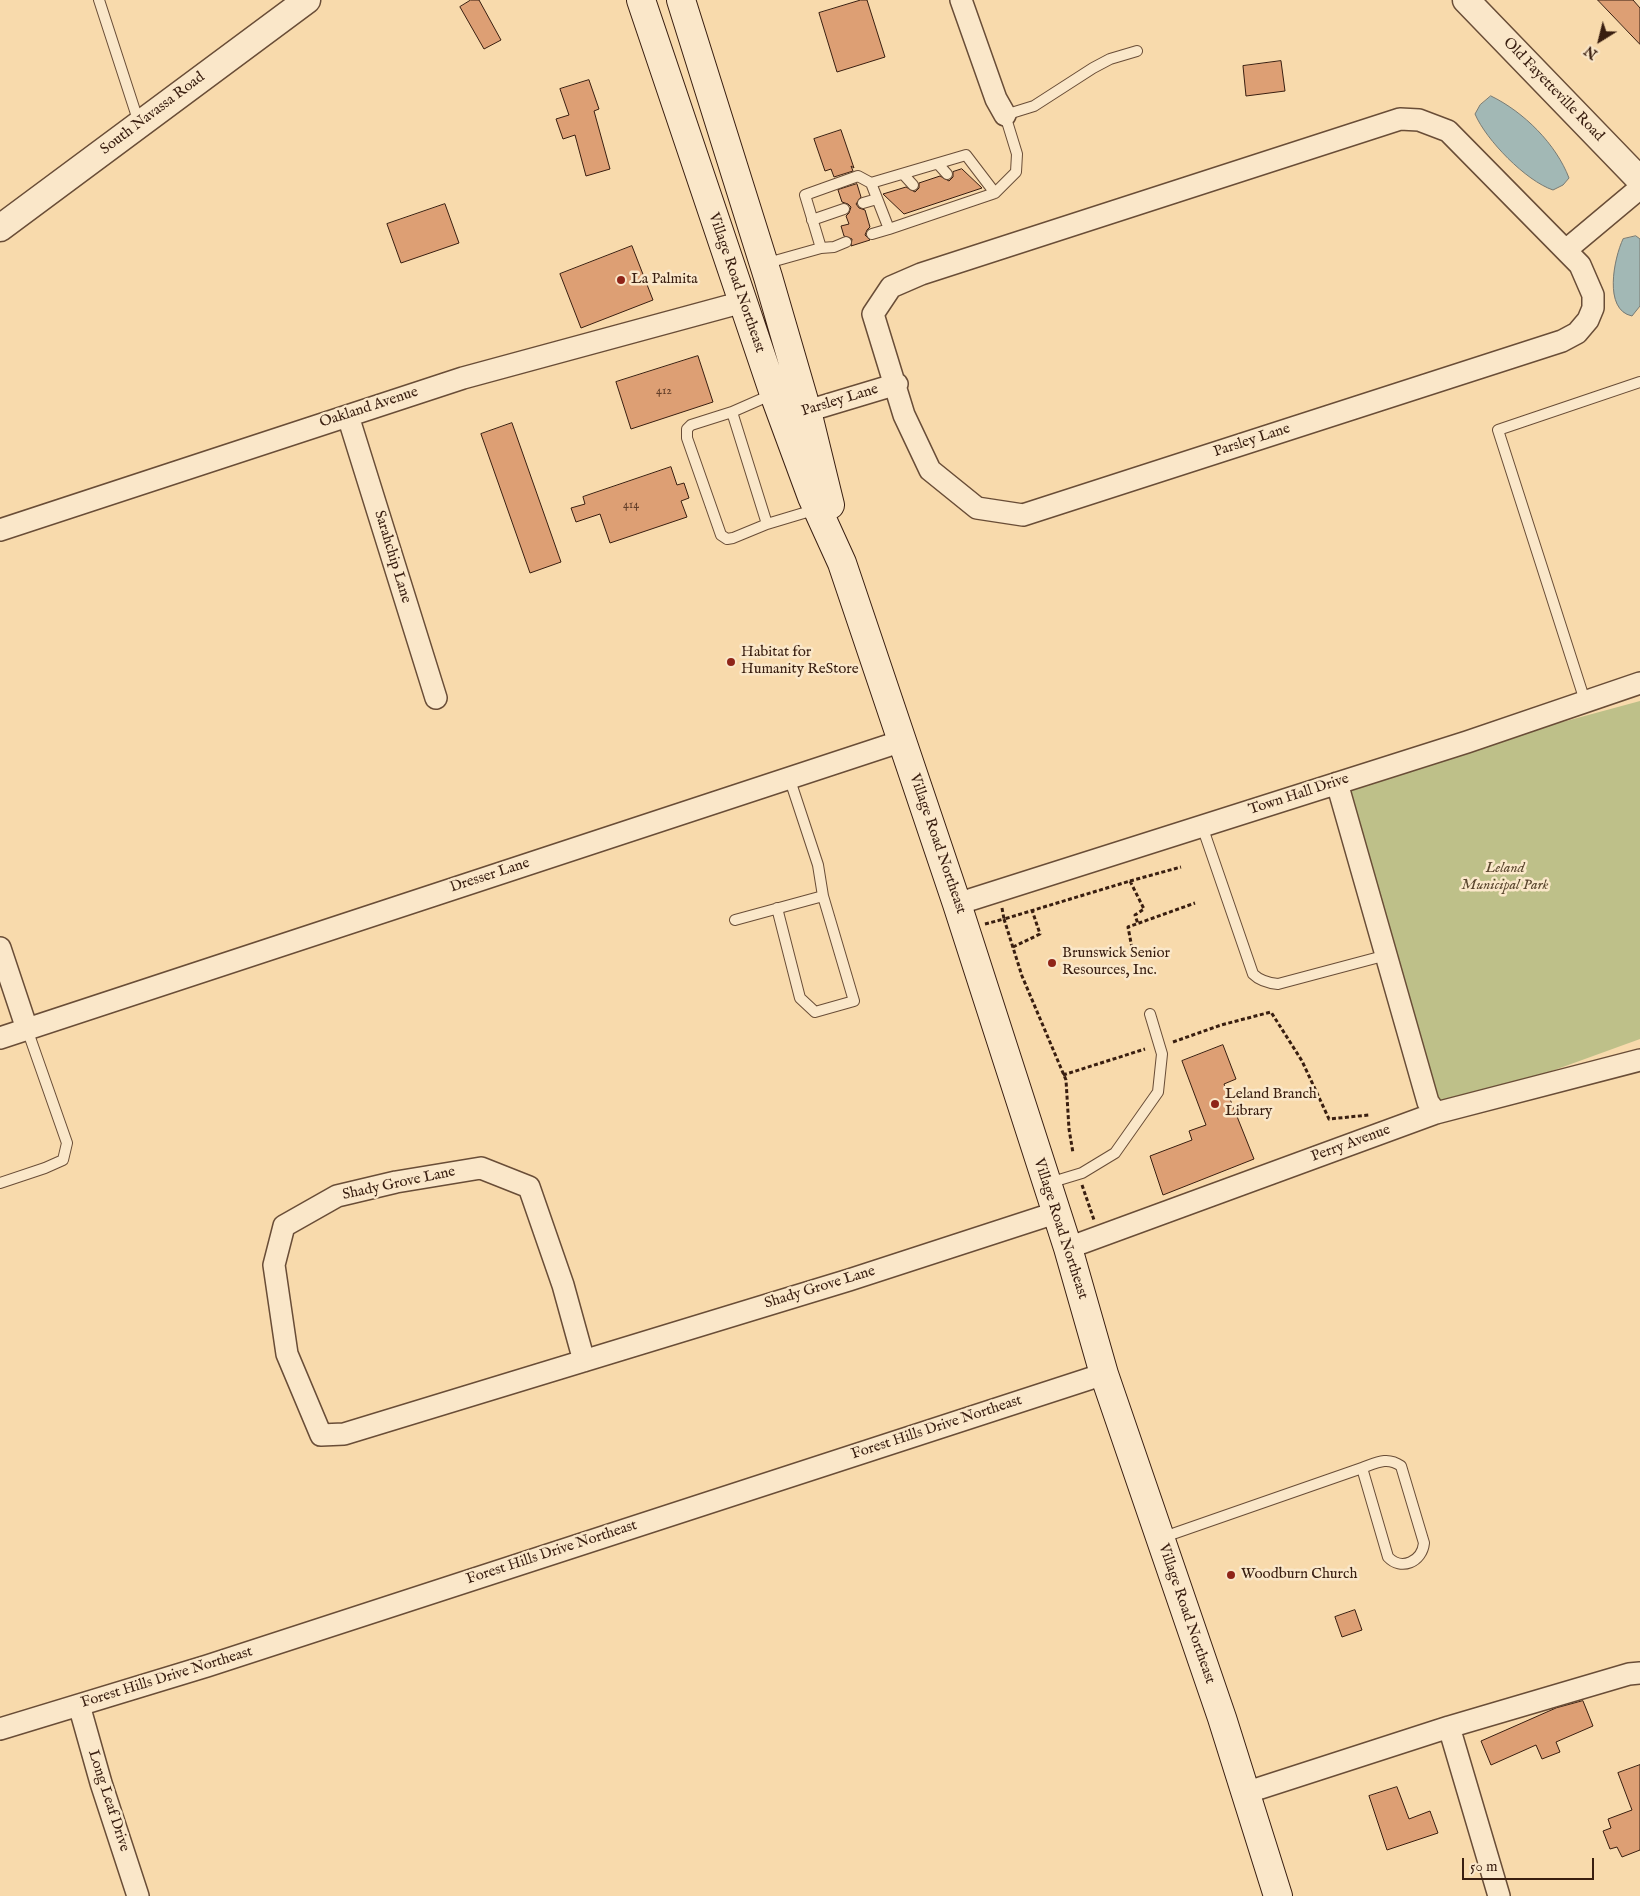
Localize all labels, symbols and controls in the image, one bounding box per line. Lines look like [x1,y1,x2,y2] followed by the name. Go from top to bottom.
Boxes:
[1575,15,1625,65] north arrow
[1499,34,1607,146] street label: Old Fayetteville Road
[1581,41,1601,63] text: N
[97,69,209,159] street label: South Navassa Road
[704,211,768,355] street label: Village Road Northeast
[631,271,698,289] place label: La Palmita
[615,274,627,286] marker: La Palmita
[799,381,881,421] street label: Parsley Lane
[317,384,421,432] street label: Oakland Avenue
[656,385,672,399] house number: 412
[1211,420,1293,462] street label: Parsley Lane
[623,499,639,513] house number: 414
[369,508,415,606] street label: Sarahchip Lane
[741,644,859,679] place label: Habitat for Humanity ReStore
[725,656,737,668] marker: Habitat for Humanity ReStore
[1247,770,1351,820] street label: Town Hall Drive
[905,772,969,916] street label: Village Road Northeast
[448,855,532,897] street label: Dresser Lane
[1461,860,1549,895] park label: Leland Municipal Park
[1062,945,1170,980] place label: Brunswick Senior Resources, Inc.
[1046,957,1058,969] marker: Brunswick Senior Resources, Inc.
[1225,1086,1317,1121] place label: Leland Branch Library
[1209,1098,1221,1110] marker: Leland Branch Library
[1309,1121,1393,1167] street label: Perry Avenue
[1029,1156,1091,1302] street label: Village Road Northeast
[341,1163,457,1205] street label: Shady Grove Lane
[762,1263,878,1313] street label: Shady Grove Lane
[849,1392,1025,1464] street label: Forest Hills Drive Northeast
[464,1517,640,1589] street label: Forest Hills Drive Northeast
[1154,1542,1218,1686] street label: Village Road Northeast
[1241,1566,1357,1584] place label: Woodburn Church
[1225,1569,1237,1581] marker: Woodburn Church
[79,1643,255,1713] street label: Forest Hills Drive Northeast
[83,1748,133,1854] street label: Long Leaf Drive
[1465,1848,1598,1880] scale bar
[1470,1857,1498,1876] text: 50 m

